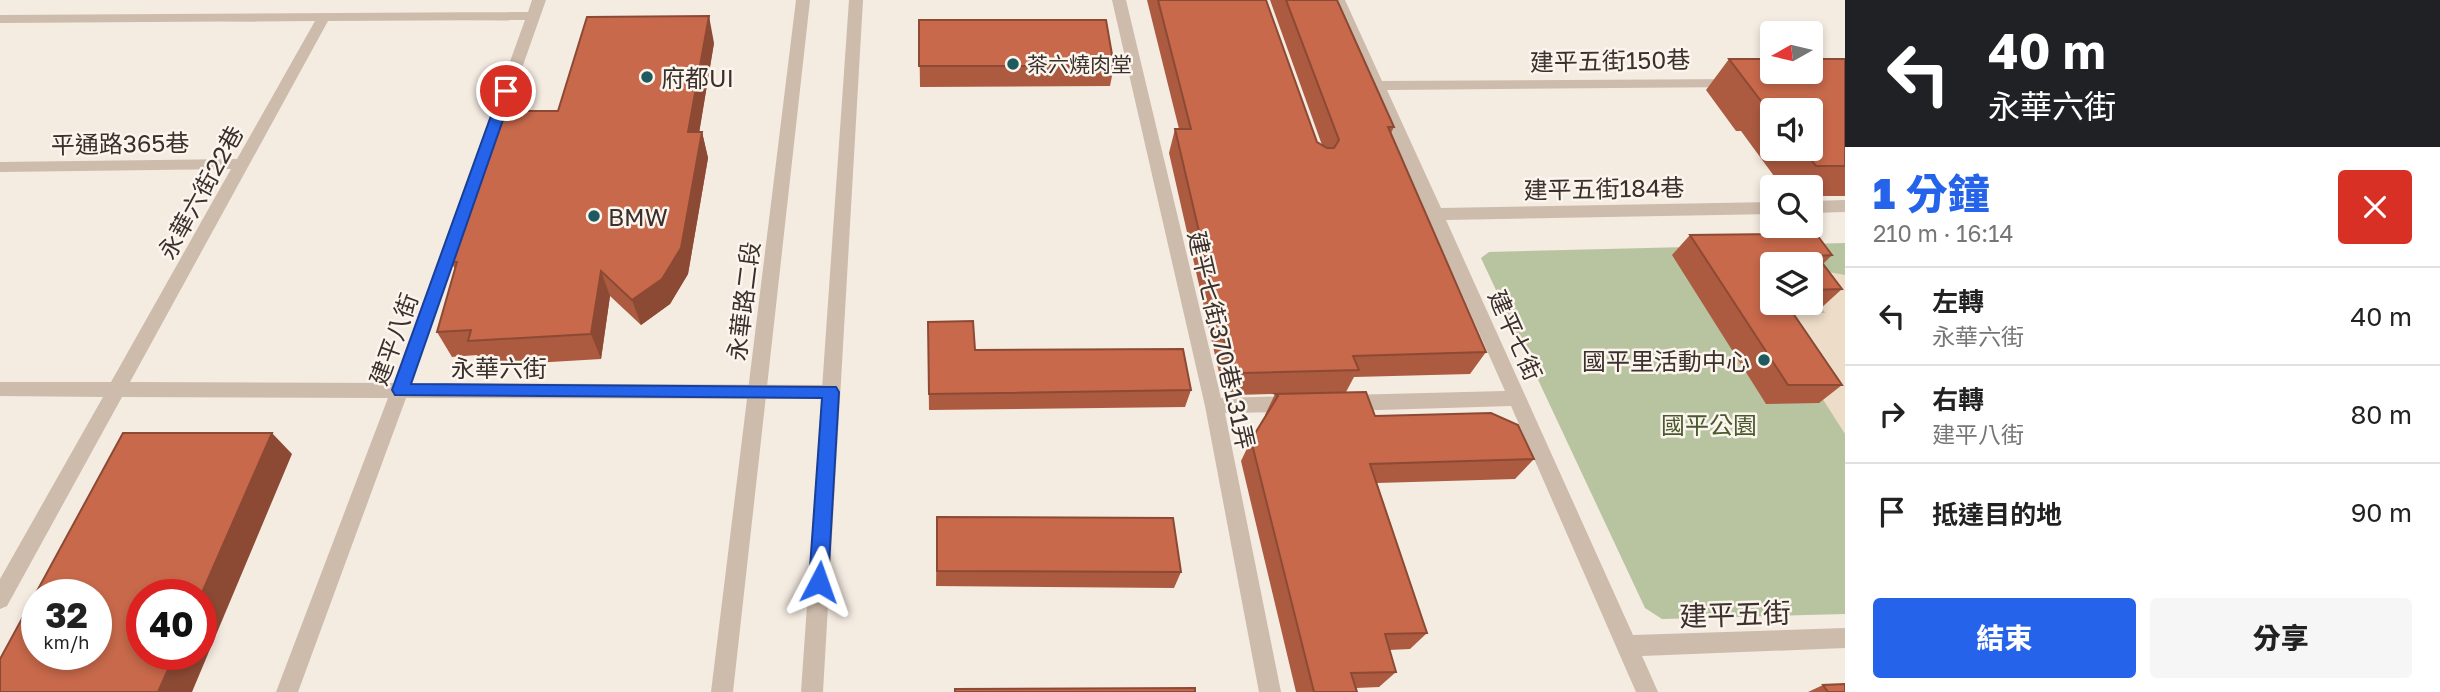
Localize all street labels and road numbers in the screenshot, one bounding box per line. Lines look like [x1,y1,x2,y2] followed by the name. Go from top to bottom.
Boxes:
[1530,44,1690,76] street label: 建平五街150巷
[151,120,249,264] street label: 永華六街22巷
[51,127,189,159] street label: 平通路365巷
[1523,172,1685,204] street label: 建平五街184巷
[1183,228,1261,452] street label: 建平七街370巷131弄
[721,240,765,362] street label: 永華路二段
[1483,285,1549,385] street label: 建平七街
[363,289,423,389] street label: 建平八街
[451,353,547,382] street label: 永華六街
[1678,596,1792,632] street label: 建平五街

